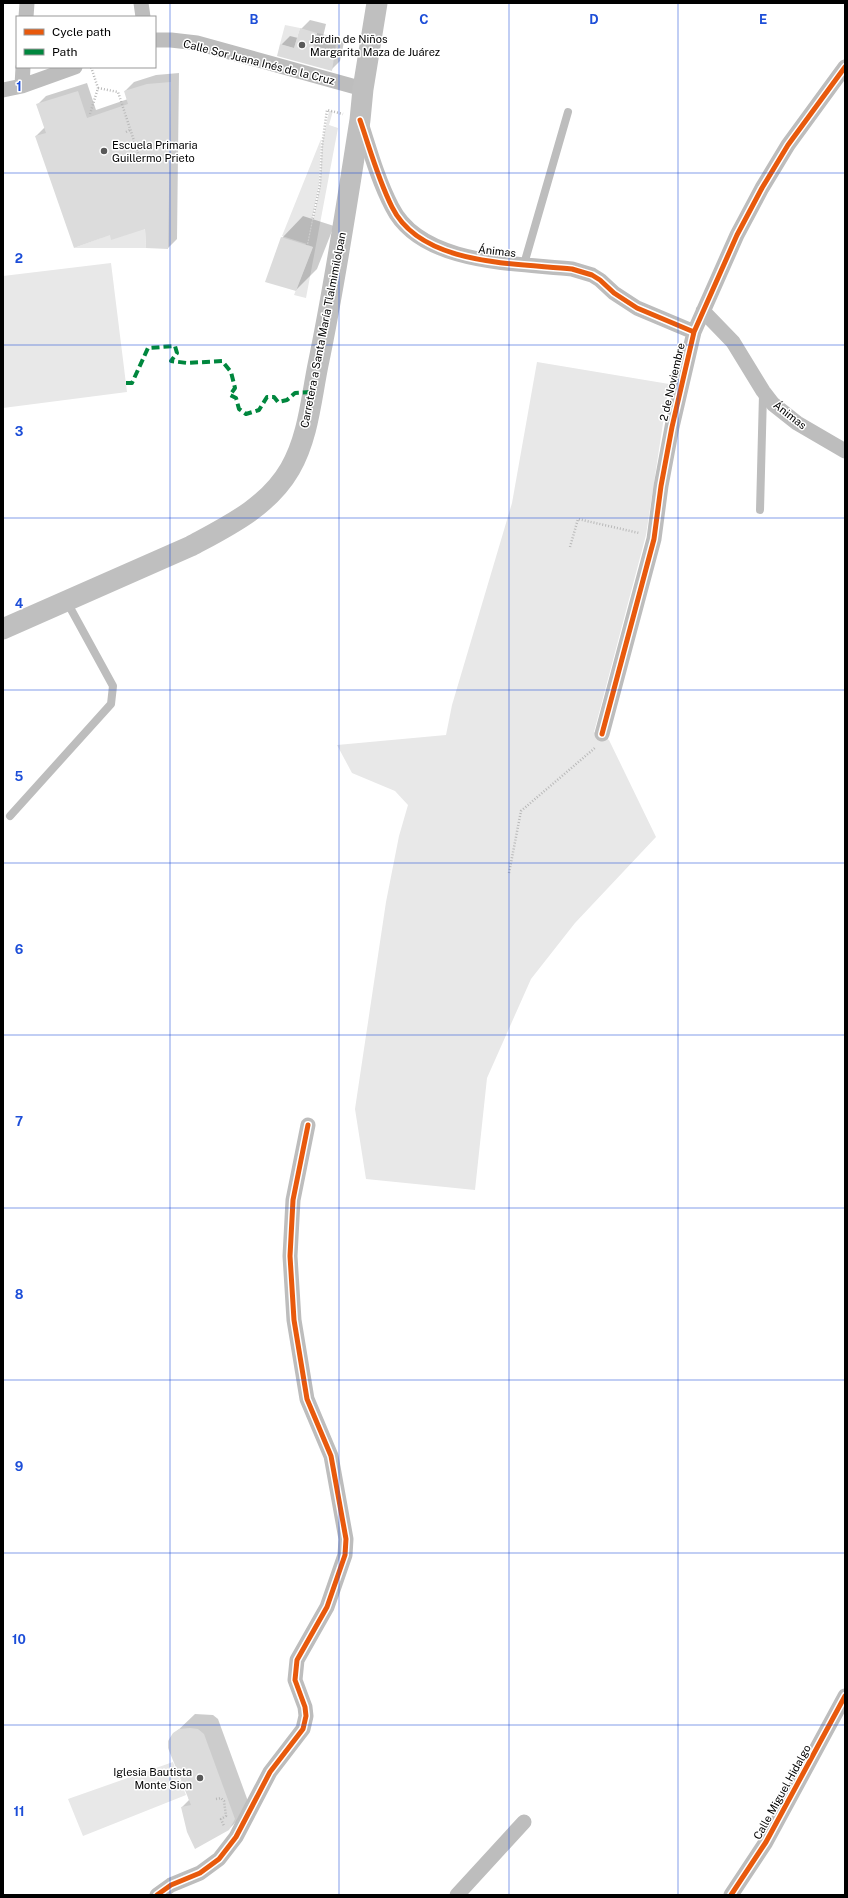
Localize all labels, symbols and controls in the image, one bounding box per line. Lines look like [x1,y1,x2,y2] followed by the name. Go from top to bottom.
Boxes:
[250,12,259,27] text: B
[419,12,429,27] text: C
[589,12,599,27] text: D
[759,12,767,27] text: E
[16,16,156,68] legend
[52,25,111,39] text: Cycle path
[310,33,440,58] place label: Jardin de Niños Margarita Maza de Juárez
[182,37,336,87] street label: Calle Sor Juana Inés de la Cruz
[297,40,307,50] marker: Jardin de Niños Margarita Maza de Juárez
[52,45,78,59] text: Path
[16,79,22,94] text: 1
[112,139,198,164] place label: Escuela Primaria Guillermo Prieto
[99,146,109,156] marker: Escuela Primaria Guillermo Prieto
[298,231,348,429] street label: Carretera a Santa María Tlalmimilolpan
[477,242,517,259] street label: Ánimas
[15,251,23,266] text: 2
[657,342,687,422] street label: 2 de Noviembre
[771,398,810,432] street label: Ánimas
[15,424,24,439] text: 3
[15,596,24,611] text: 4
[15,769,24,784] text: 5
[15,942,24,957] text: 6
[15,1114,23,1129] text: 7
[15,1287,24,1302] text: 8
[15,1459,23,1474] text: 9
[12,1632,26,1647] text: 10
[751,1743,813,1841] street label: Calle Miguel Hidalgo
[113,1766,192,1791] place label: Iglesia Bautista Monte Sion
[195,1773,205,1783] marker: Iglesia Bautista Monte Sion
[13,1804,25,1819] text: 11

